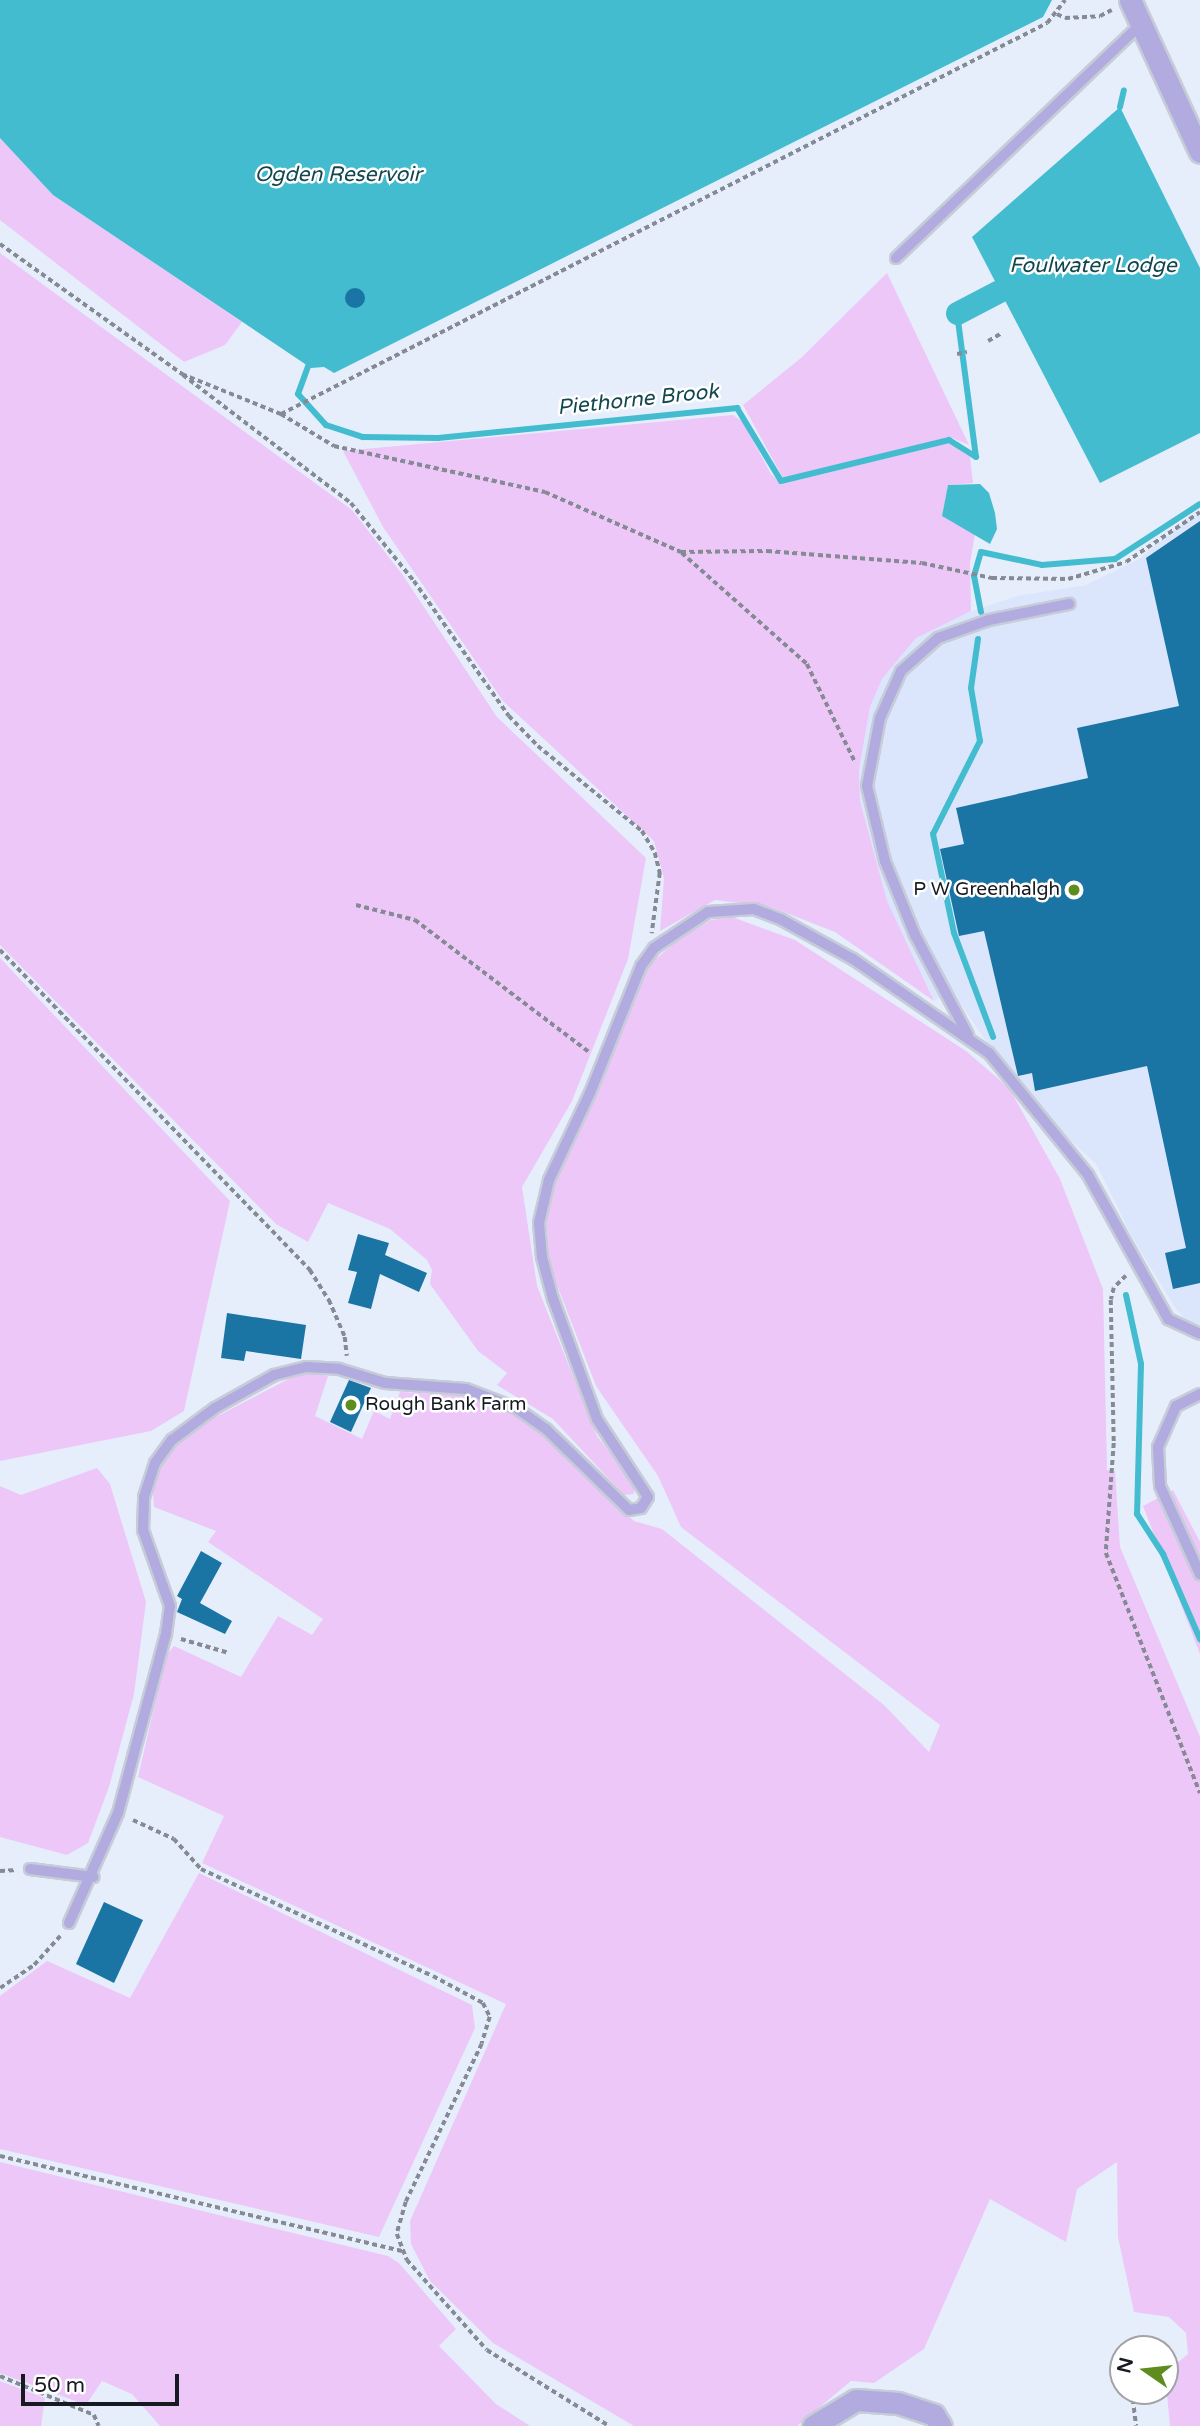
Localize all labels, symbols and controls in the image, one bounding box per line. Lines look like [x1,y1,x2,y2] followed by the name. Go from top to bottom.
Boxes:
[254,162,422,188] water label: Ogden Reservoir
[1009,253,1177,279] water label: Foulwater Lodge
[556,379,720,421] water label: Piethorne Brook
[913,879,1060,901] place label: P W Greenhalgh
[1066,882,1082,898] marker: P W Greenhalgh
[365,1394,526,1416] place label: Rough Bank Farm
[343,1397,359,1413] marker: Rough Bank Farm
[1109,2335,1179,2405] north arrow
[1113,2355,1138,2375] text: N
[24,2360,182,2404] scale bar
[34,2373,85,2398] text: 50 m

